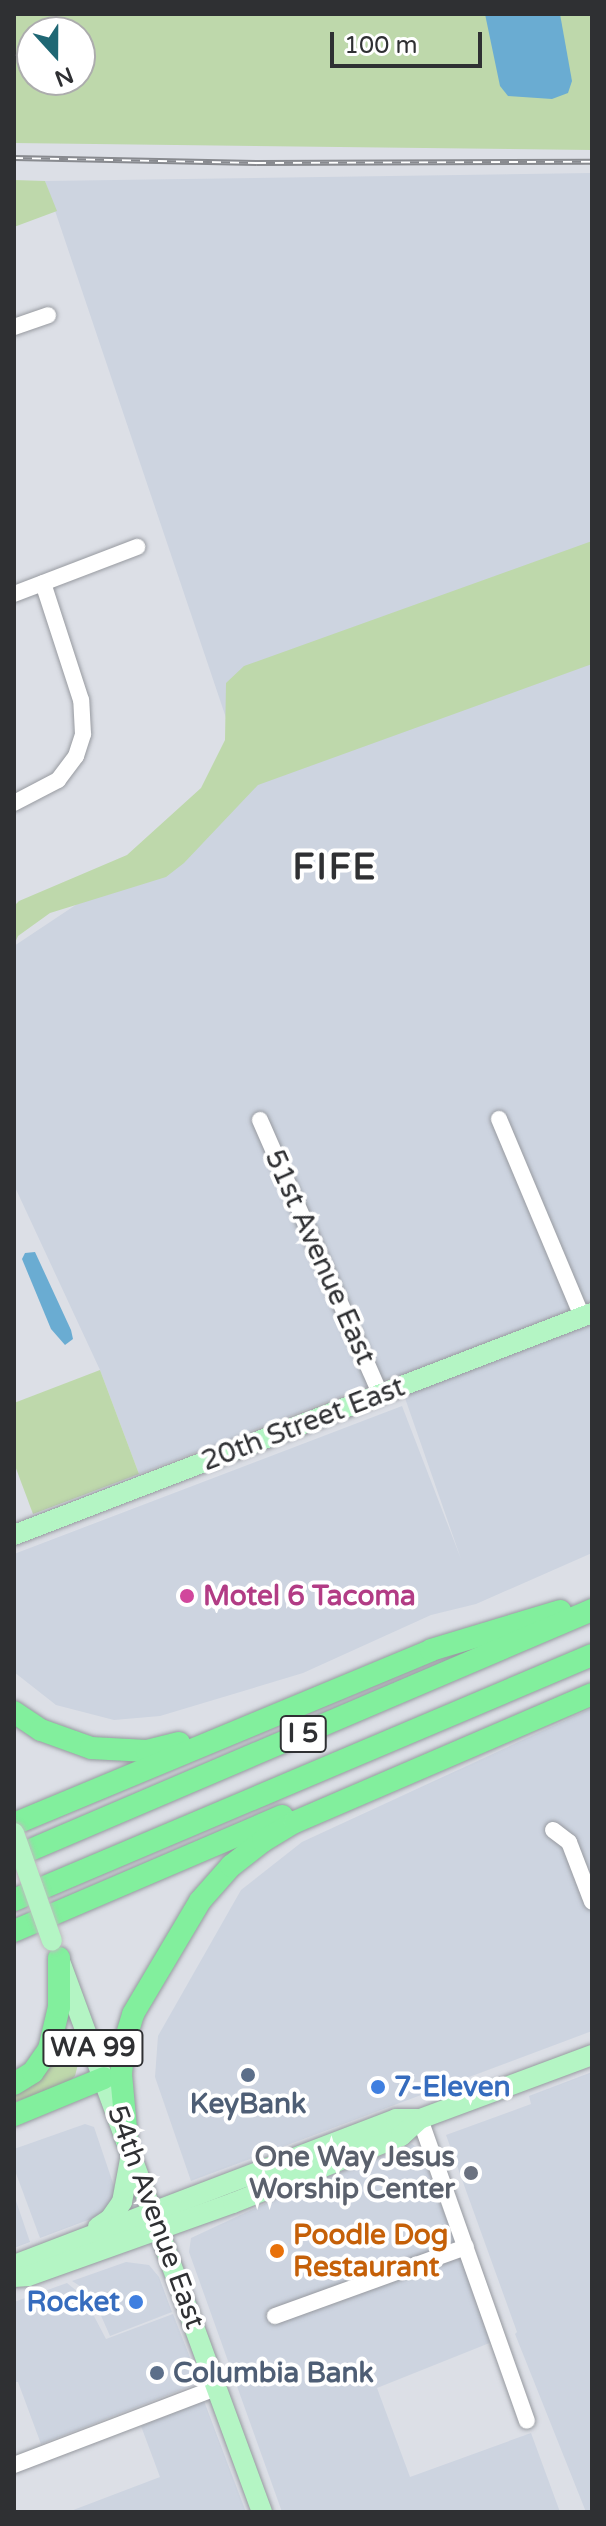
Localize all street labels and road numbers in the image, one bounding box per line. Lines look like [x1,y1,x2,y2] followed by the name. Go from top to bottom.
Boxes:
[258,1144,382,1370] street label: 51st Avenue East
[197,1370,409,1478] street label: 20th Street East
[279,1712,327,1756] road number: I 5
[41,2026,145,2070] road number: WA 99
[100,2101,212,2333] street label: 54th Avenue East

